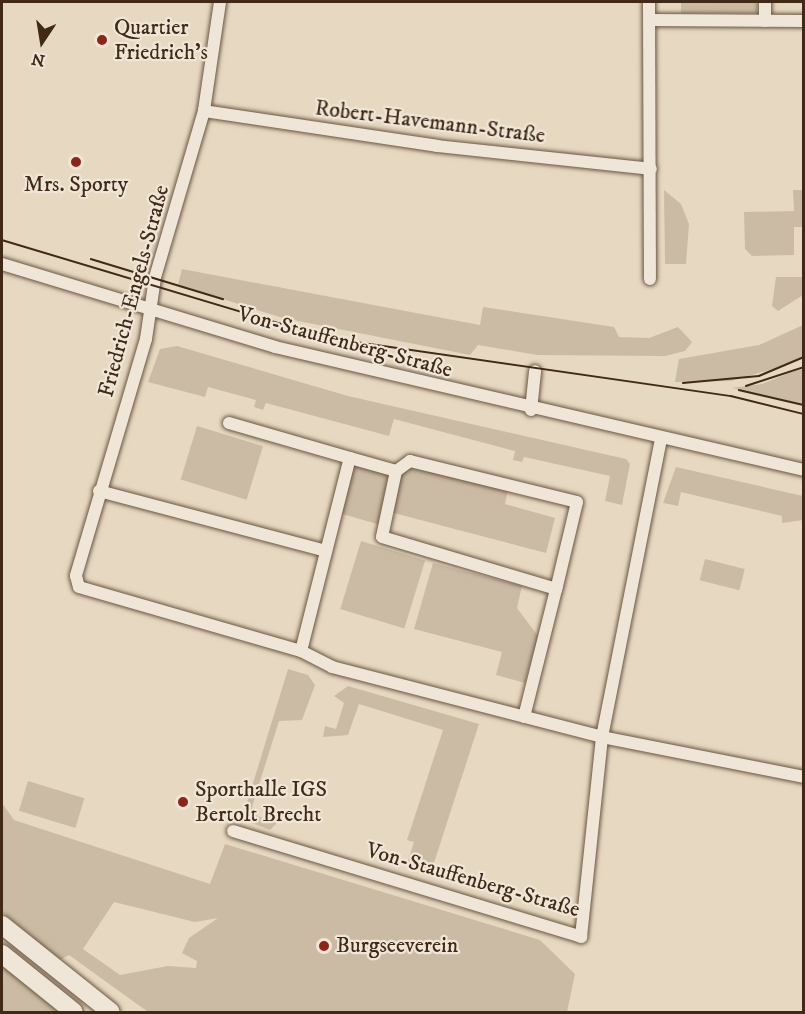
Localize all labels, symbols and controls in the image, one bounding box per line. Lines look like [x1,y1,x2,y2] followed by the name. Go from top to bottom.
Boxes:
[12,12,72,72] north arrow
[114,14,208,66] place label: Quartier Friedrich’s
[95,33,109,47] marker: Quartier Friedrich’s
[30,48,47,71] text: N
[313,95,547,149] street label: Robert-Havemann-Straße
[69,155,83,169] marker: Mrs. Sporty
[24,172,128,198] place label: Mrs. Sporty
[93,182,175,400] street label: Friedrich-Engels-Straße
[235,301,455,383] street label: Von-Stauffenberg-Straße
[195,776,327,828] place label: Sporthalle IGS Bertolt Brecht
[176,795,190,809] marker: Sporthalle IGS Bertolt Brecht
[363,837,583,923] street label: Von-Stauffenberg-Straße
[336,933,458,959] place label: Burgseeverein
[317,939,331,953] marker: Burgseeverein

